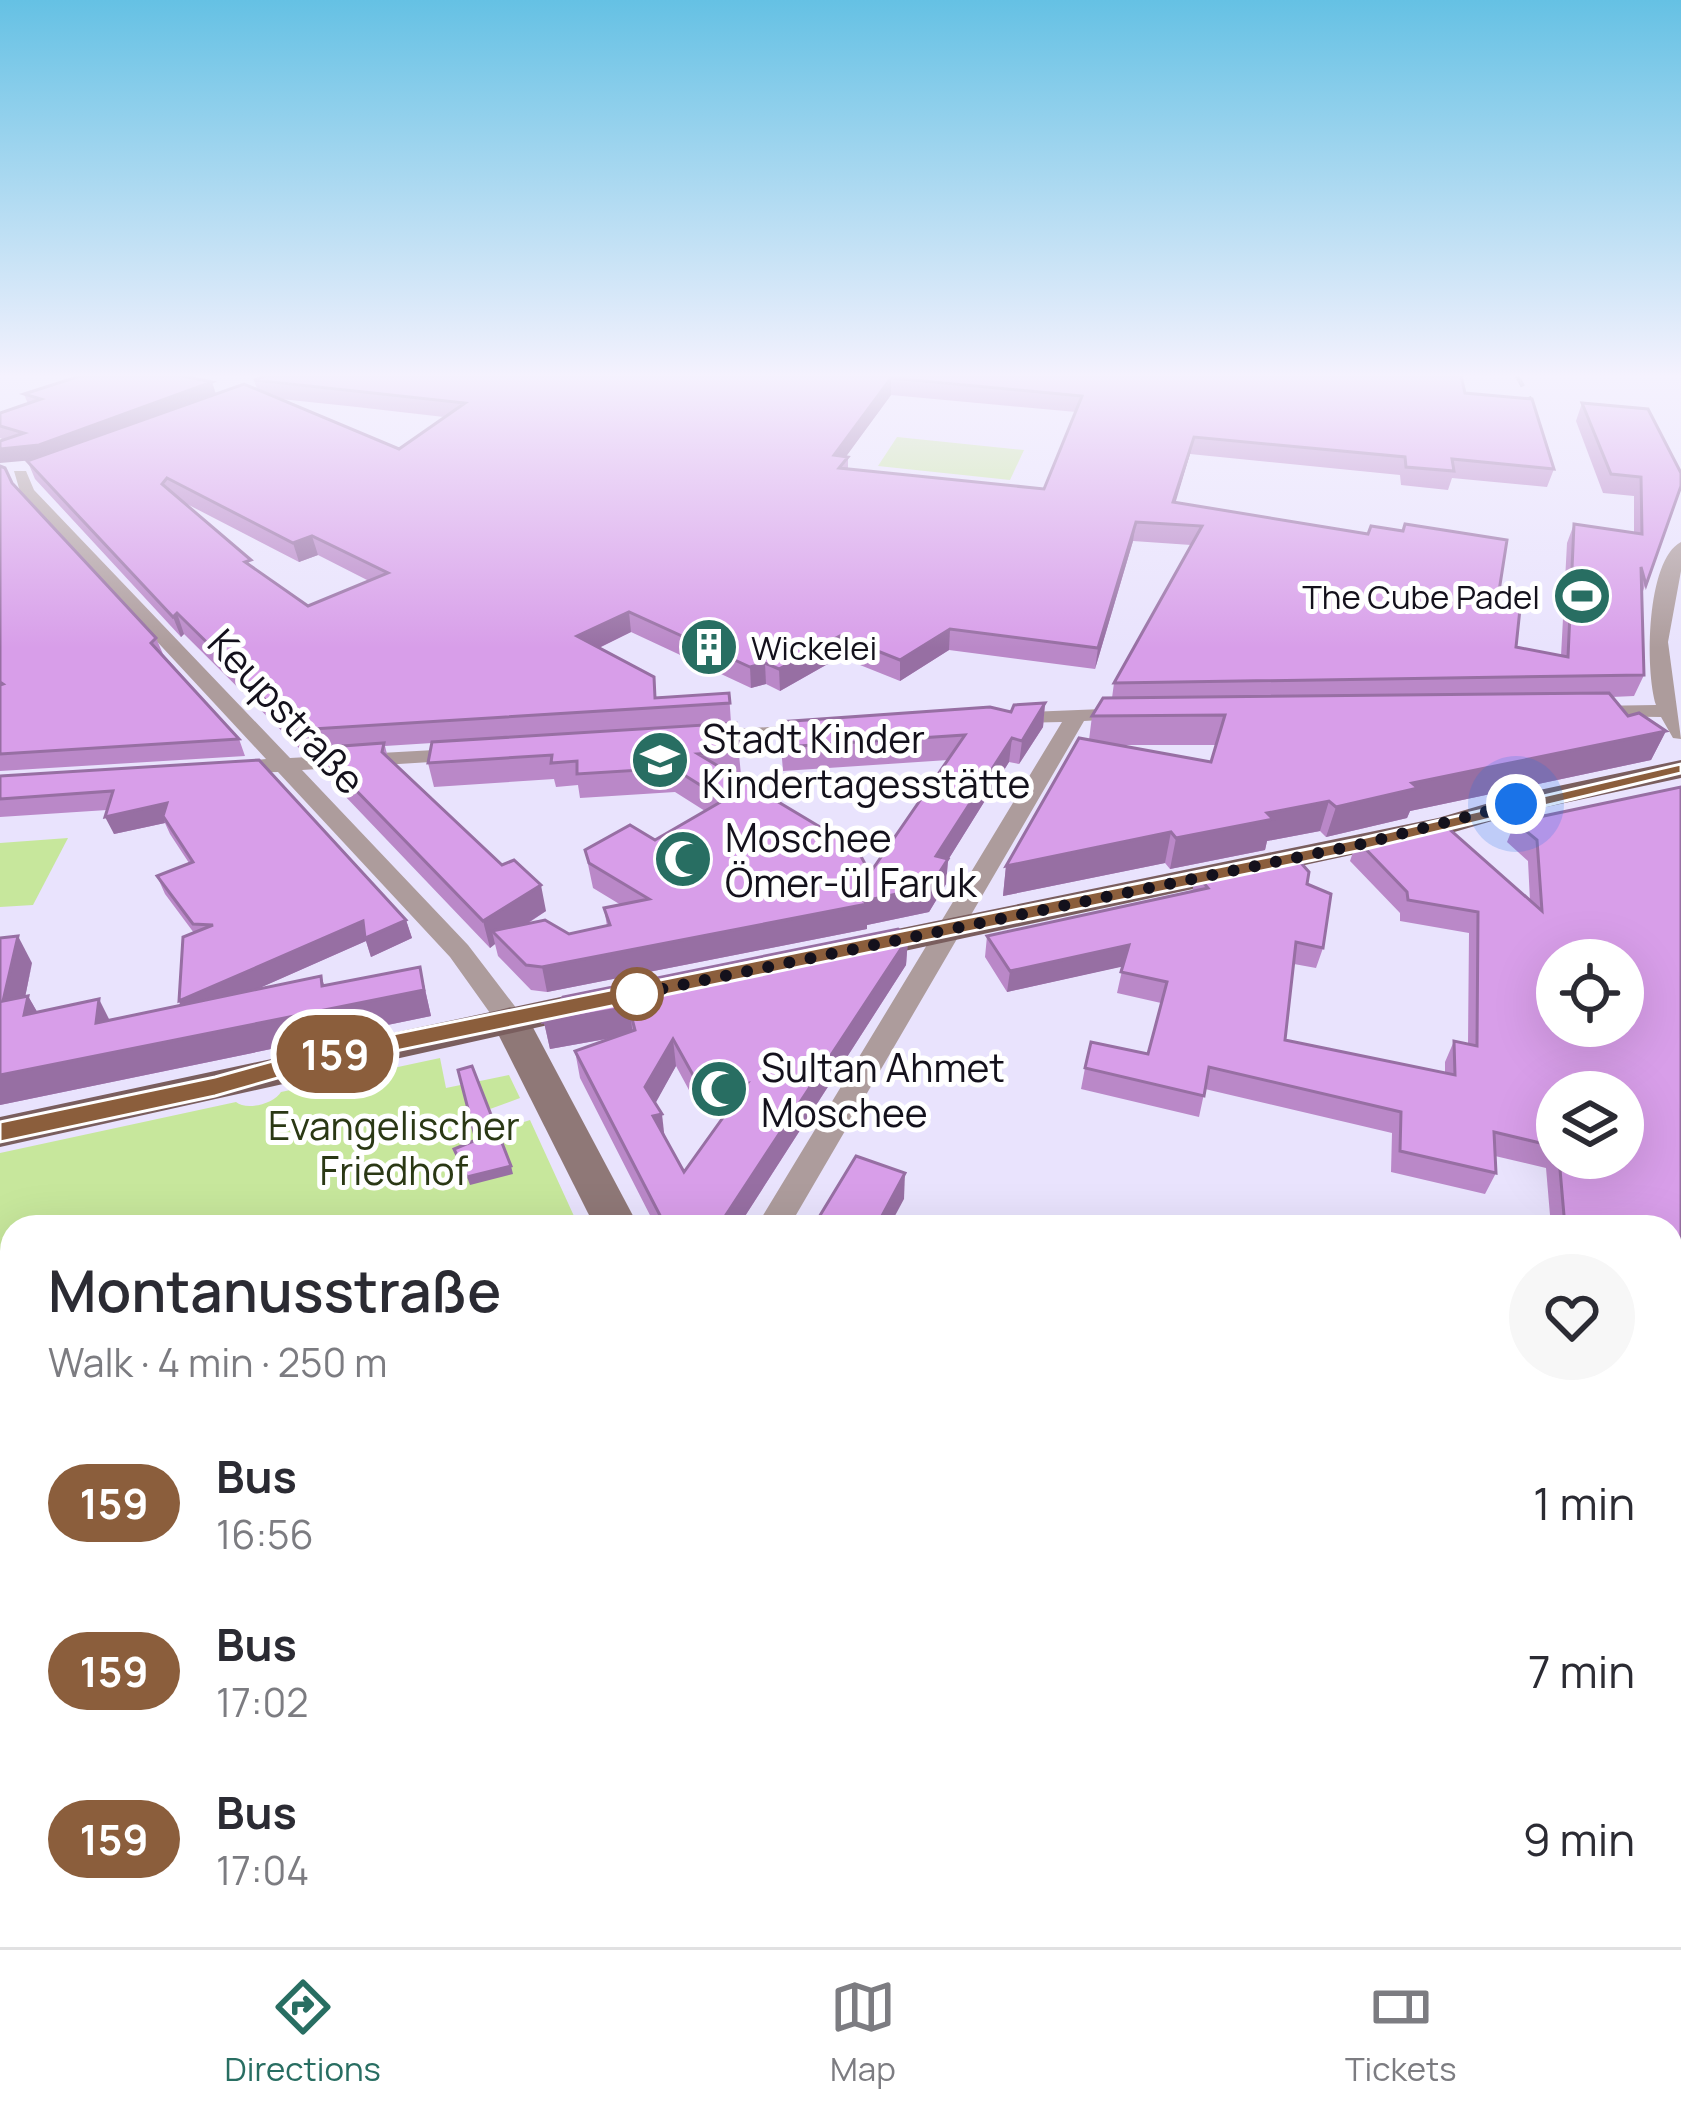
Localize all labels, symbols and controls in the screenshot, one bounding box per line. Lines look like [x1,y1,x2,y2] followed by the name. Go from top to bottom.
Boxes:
[1551,565,1613,627] sports icon: The Cube Padel
[1302,574,1540,619] place label: The Cube Padel
[678,616,740,678] building icon: Wickelei
[196,617,378,805] street label: Keupstraße
[751,625,877,670] place label: Wickelei
[702,711,1030,810] place label: Stadt Kinder Kindertagesstätte
[629,729,691,791] school or university icon: Stadt Kinder Kindertagesstätte
[1486,774,1546,834] your location
[725,810,978,909] place label: Moschee Ömer-ül Faruk
[652,828,714,890] mosque icon: Moschee Ömer-ül Faruk
[1536,939,1644,1179] map controls
[1536,939,1644,1047] button: locate
[612,969,662,1019] unlabelled marker
[266,1015,404,1093] line badge: 159
[300,1025,370,1083] text: 159
[761,1040,1005,1139] place label: Sultan Ahmet Moschee
[688,1058,750,1120] mosque icon: Sultan Ahmet Moschee
[1536,1071,1644,1179] button: layers
[268,1098,520,1197] park label: Evangelischer Friedhof
[48,1251,501,1329] text: Montanusstraße
[1509,1254,1635,1380] button: heart
[48,1335,387,1389] text: Walk · 4 min · 250 m
[216,1445,297,1507] text: Bus
[1533,1472,1635,1534] text: 1 min
[79,1474,149,1532] text: 159
[216,1507,314,1561] text: 16:56
[216,1613,297,1675] text: Bus
[1528,1640,1635,1702] text: 7 min
[79,1642,149,1700] text: 159
[216,1675,308,1729] text: 17:02
[216,1781,297,1843] text: Bus
[1523,1808,1635,1870] text: 9 min
[79,1810,149,1868] text: 159
[216,1843,309,1897] text: 17:04
[225,1974,381,2091] tab: Directions
[830,1974,896,2091] tab: Map
[1345,1974,1456,2091] tab: Tickets

